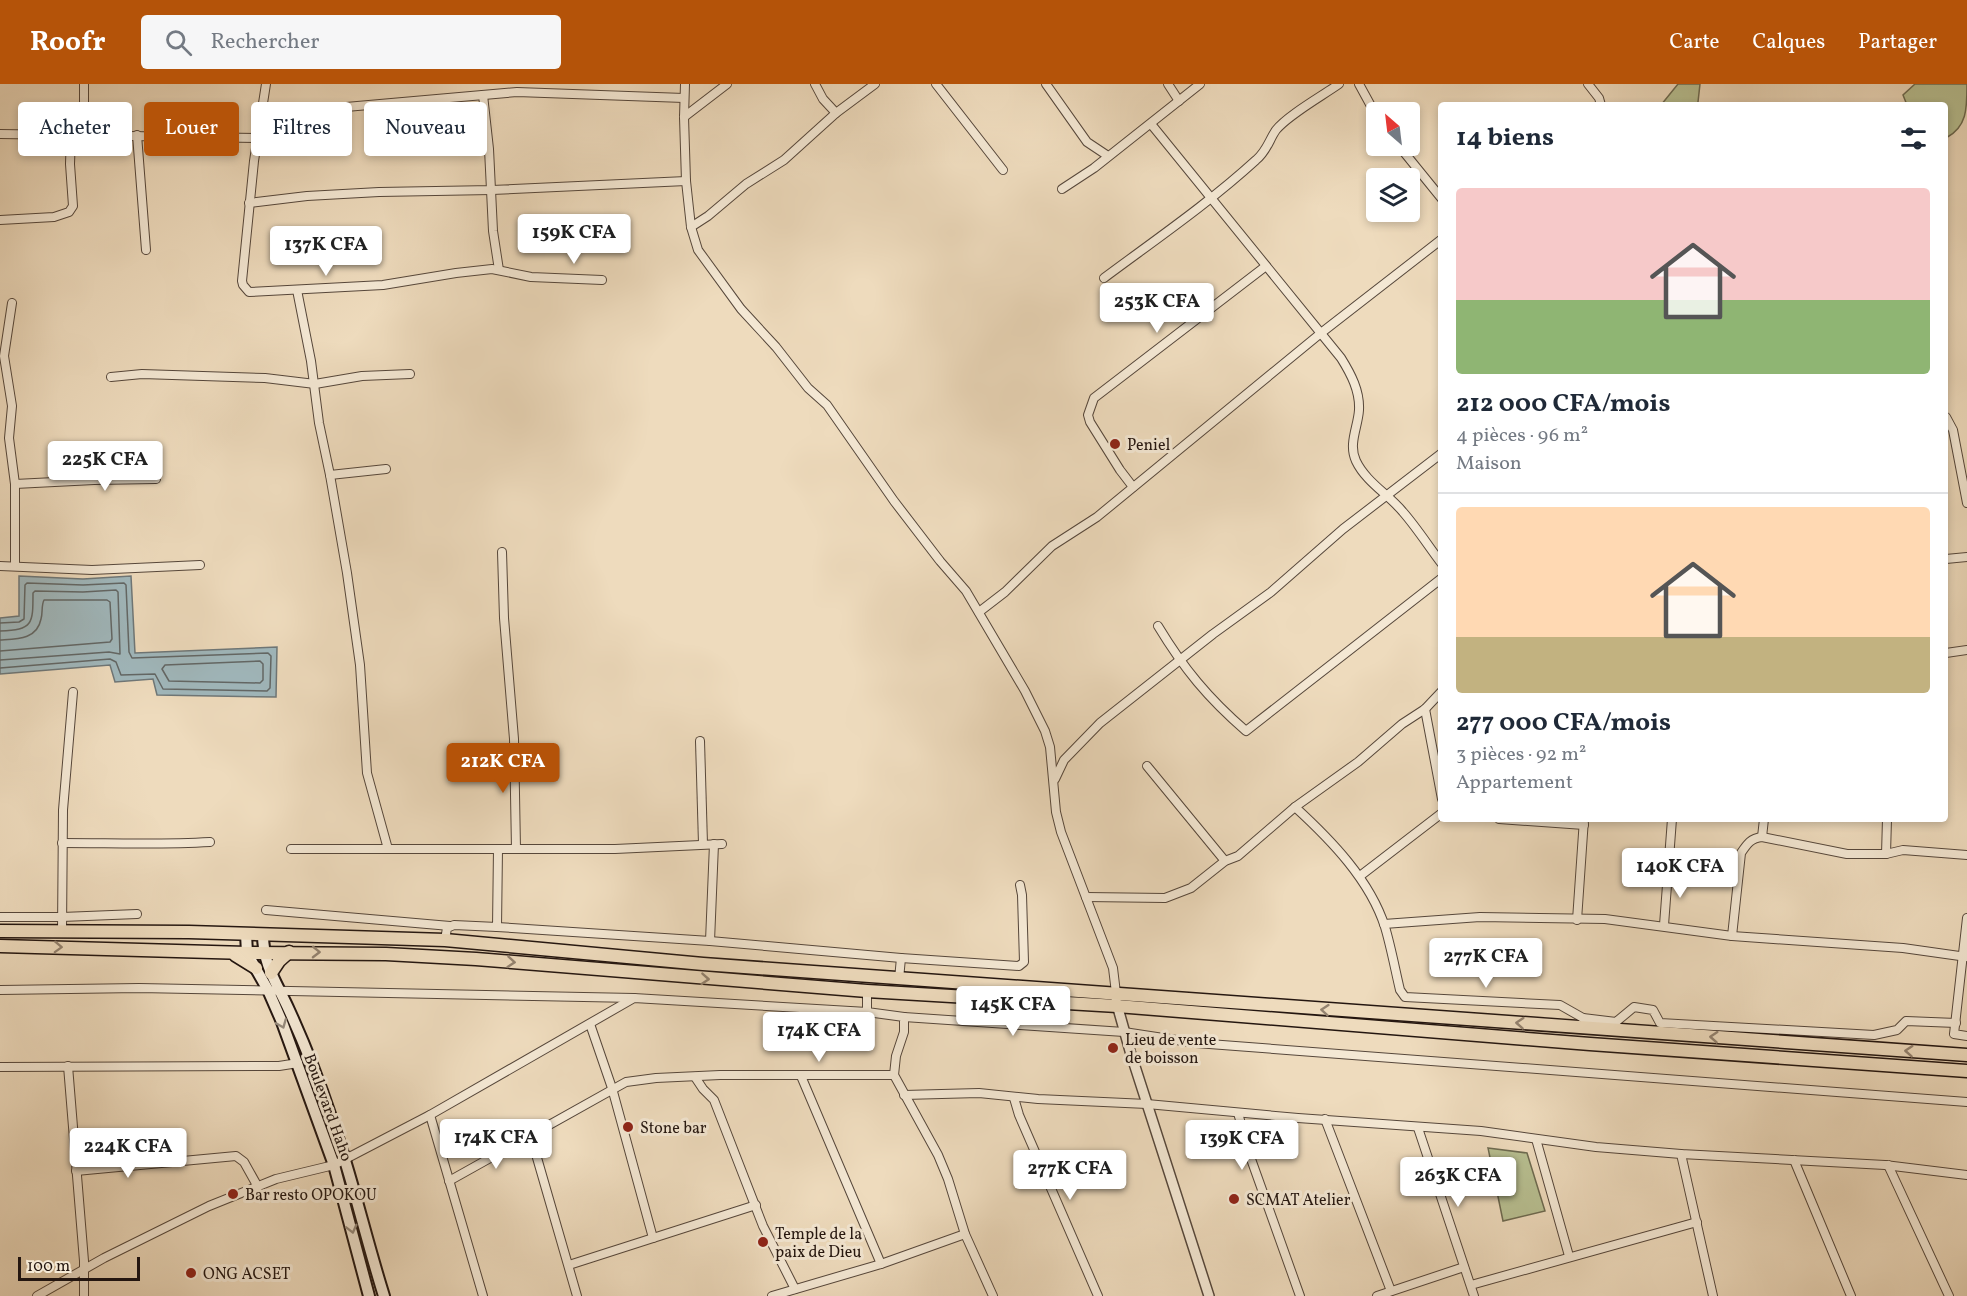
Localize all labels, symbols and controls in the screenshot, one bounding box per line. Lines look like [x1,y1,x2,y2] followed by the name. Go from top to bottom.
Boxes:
[141,15,561,69] search box
[30,23,105,62] text: Roofr
[162,26,195,59] icon: search
[210,27,320,58] text: Rechercher
[1669,28,1720,57] text: Carte
[1753,28,1825,57] text: Calques
[1858,28,1937,57] text: Partager
[18,102,132,156] chip: Acheter
[144,102,239,156] chip: Louer
[251,102,352,156] chip: Filtres
[364,102,487,156] chip: Nouveau
[1366,102,1420,156] north arrow
[1366,102,1420,222] map controls
[1456,120,1554,156] text: 14 biens
[1897,122,1930,155] icon: filters
[1366,168,1420,222] button: layers
[512,214,636,265] pin: 159K CFA
[532,219,616,247] text: 159K CFA
[264,226,388,277] pin: 137K CFA
[1639,227,1747,335] icon: home
[284,231,368,259] text: 137K CFA
[1095,283,1219,334] pin: 253K CFA
[1114,288,1200,316] text: 253K CFA
[1456,386,1671,422] text: 212 000 CFA/mois
[1456,422,1588,450] text: 4 pièces · 96 m²
[1127,435,1171,457] place label: Peniel
[1108,437,1122,451] marker: Peniel
[43,441,167,492] pin: 225K CFA
[62,446,148,474] text: 225K CFA
[1456,450,1522,478] text: Maison
[1639,546,1747,654] icon: home
[1456,705,1671,741] text: 277 000 CFA/mois
[1456,741,1586,769] text: 3 pièces · 92 m²
[441,743,565,794] pin: 212K CFA
[461,748,546,776] text: 212K CFA
[1456,769,1573,797] text: Appartement
[1618,848,1742,899] pin: 140K CFA
[1636,853,1724,881] text: 140K CFA
[1424,938,1548,989] pin: 277K CFA
[54,941,63,953] one-way arrow
[1443,943,1529,971] text: 277K CFA
[312,946,321,958] one-way arrow
[507,955,516,968] one-way arrow
[701,972,710,985] one-way arrow
[951,986,1075,1037] pin: 145K CFA
[970,991,1056,1019] text: 145K CFA
[1321,1003,1330,1016] one-way arrow
[757,1012,881,1063] pin: 174K CFA
[1515,1016,1524,1029] one-way arrow
[777,1017,861,1045] text: 174K CFA
[275,1018,287,1029] one-way arrow
[1125,1030,1216,1070] place label: Lieu de vente de boisson
[1710,1031,1719,1044] one-way arrow
[1106,1041,1120,1055] marker: Lieu de vente de boisson
[1904,1045,1913,1058] one-way arrow
[297,1051,357,1165] street label: Boulevard Haho
[640,1118,707,1140] place label: Stone bar
[434,1119,558,1170] pin: 174K CFA
[621,1120,635,1134] marker: Stone bar
[1180,1120,1304,1171] pin: 139K CFA
[454,1124,538,1152] text: 174K CFA
[1199,1125,1285,1153] text: 139K CFA
[66,1128,190,1179] pin: 224K CFA
[84,1133,172,1161] text: 224K CFA
[1008,1150,1132,1201] pin: 277K CFA
[1027,1155,1113,1183] text: 277K CFA
[1396,1157,1520,1208] pin: 263K CFA
[1414,1162,1502,1190] text: 263K CFA
[245,1185,377,1207] place label: Bar resto OPOKOU
[226,1187,240,1201] marker: Bar resto OPOKOU
[1246,1190,1351,1212] place label: SCMAT Atelier
[1227,1192,1241,1206] marker: SCMAT Atelier
[344,1223,357,1233] one-way arrow
[775,1224,862,1264] place label: Temple de la paix de Dieu
[756,1235,770,1249] marker: Temple de la paix de Dieu
[18,1254,140,1282] scale bar
[27,1256,70,1278] text: 100 m
[203,1264,290,1286] place label: ONG ACSET
[184,1266,198,1280] marker: ONG ACSET

